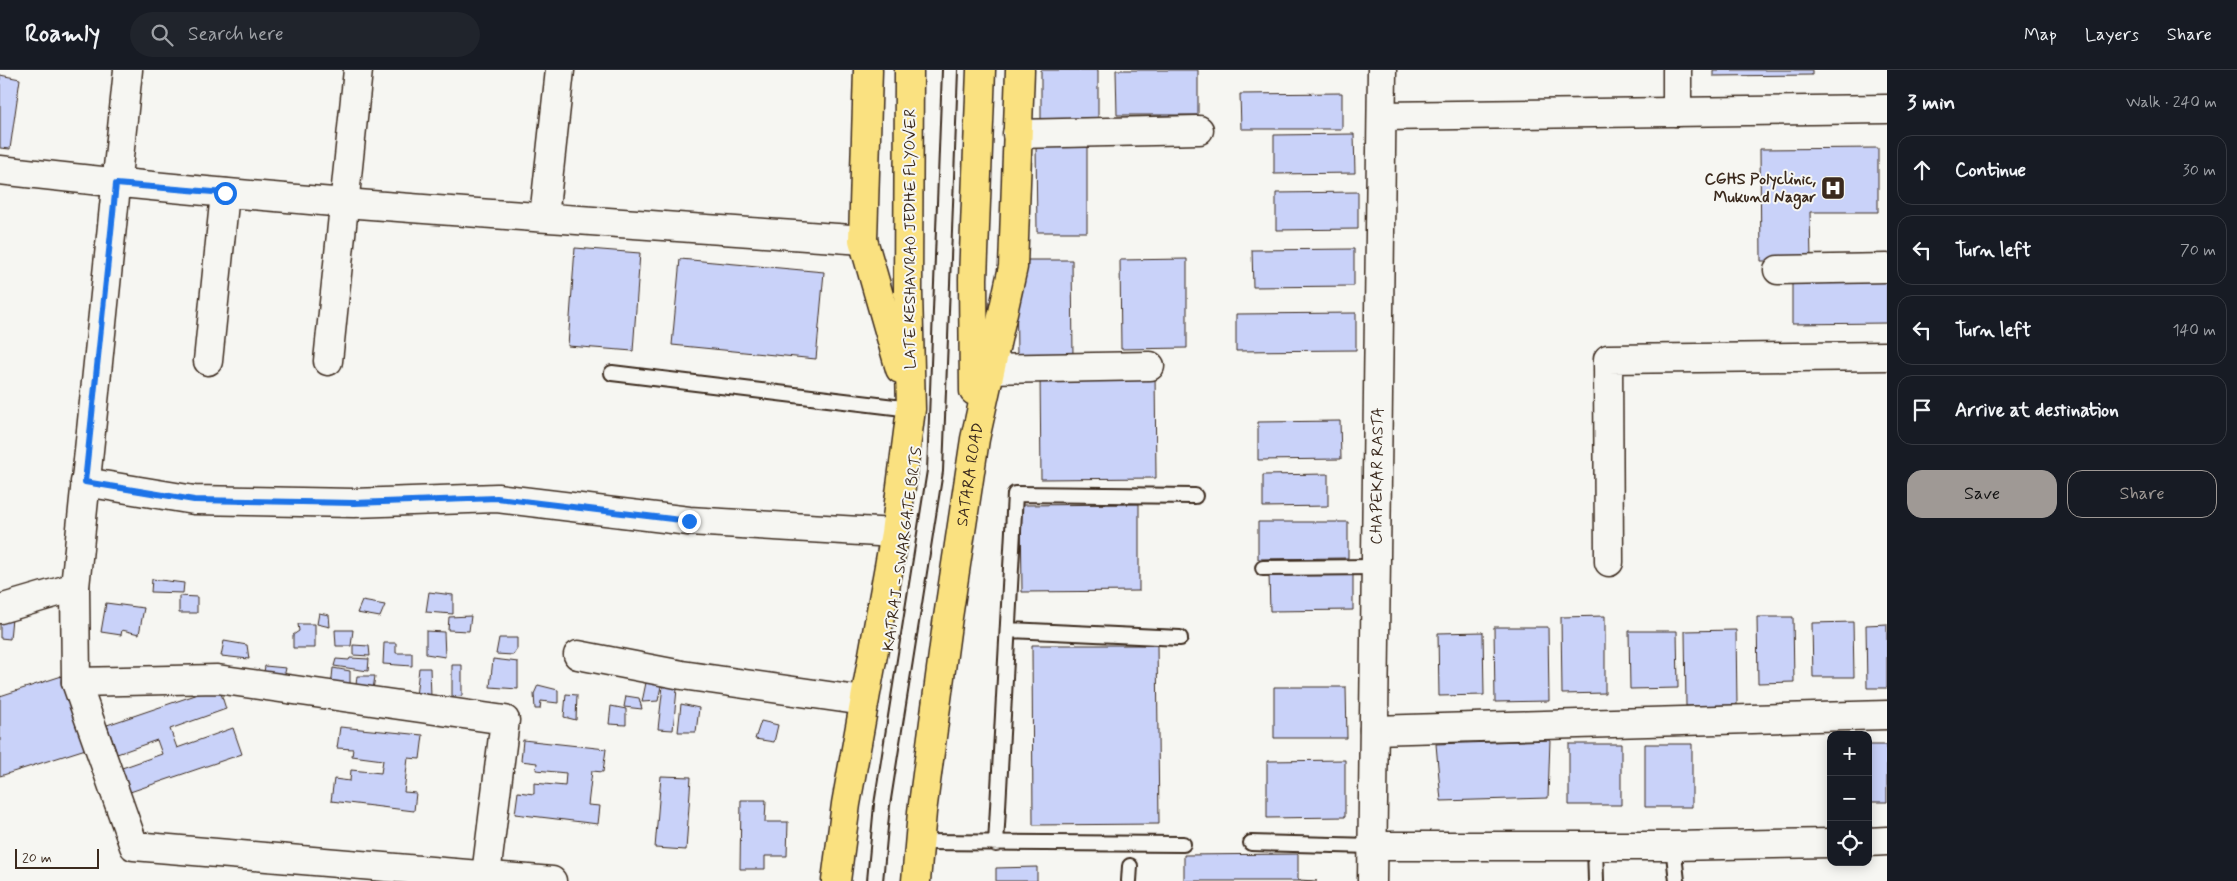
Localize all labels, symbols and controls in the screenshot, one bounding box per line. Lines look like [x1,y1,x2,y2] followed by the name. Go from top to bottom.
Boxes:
[130,12,480,57] search box
[25,19,100,50] text: Roamly
[148,21,176,49] icon: search
[188,22,284,47] text: Search here
[2024,23,2057,47] text: Map
[2085,23,2139,47] text: Layers
[2167,23,2212,47] text: Share
[1907,89,1955,117] text: 3 min
[2126,92,2217,113] text: Walk · 240 m
[900,109,921,369] street label: LATE KESHAVRAO JEDHE FLYOVER
[1908,156,1936,184] icon: ahead
[1955,158,2026,183] text: Continue
[2183,160,2216,181] text: 30 m
[1704,169,1817,210] place label: CGHS Polyclinic, Mukund Nagar
[1820,175,1846,201] hospital icon: CGHS Polyclinic, Mukund Nagar
[214,182,237,205] route start
[1908,236,1936,264] icon: left
[1955,238,2031,263] text: Turn left
[2180,240,2216,261] text: 70 m
[1908,316,1936,344] icon: left
[1955,318,2031,343] text: Turn left
[2172,320,2216,341] text: 140 m
[1908,396,1936,424] icon: arrive
[1955,398,2119,423] text: Arrive at destination
[1366,407,1388,545] street label: CHAPEKAR RASTA
[951,421,989,528] street label: SATARA ROAD
[878,446,928,652] street label: KATRAJ - SWARGATE BRTS
[1907,470,2057,518] button: Save
[2067,470,2217,518] button: Share
[678,510,701,533] route end
[1827,731,1872,866] map controls
[1827,731,1872,776] button: +
[1827,776,1872,821] button: −
[1827,821,1872,866] button: locate
[15,846,99,869] scale bar
[22,849,52,867] text: 20 m

